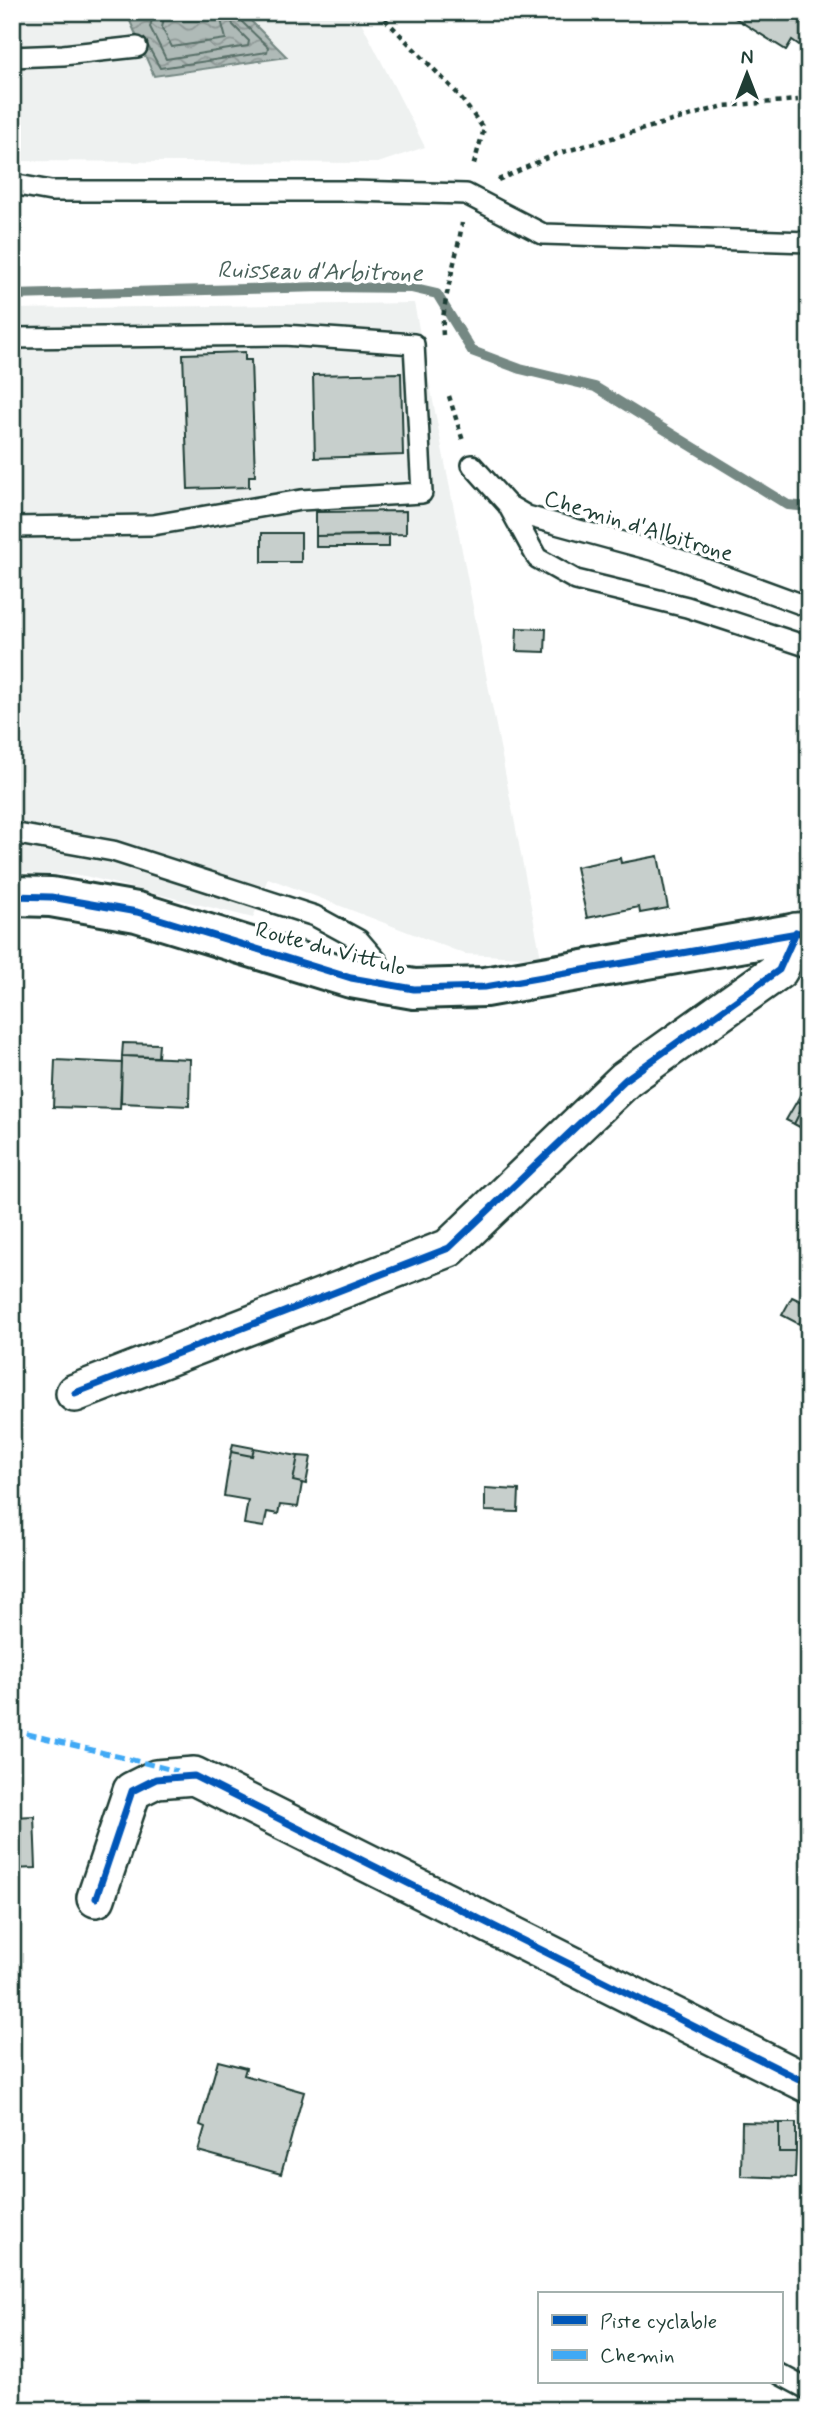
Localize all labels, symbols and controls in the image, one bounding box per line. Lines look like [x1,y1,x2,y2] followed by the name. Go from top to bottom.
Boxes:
[712,38,782,108] north arrow
[741,46,753,71] text: N
[217,255,424,290] water label: Ruisseau d'Arbitrone
[540,484,737,570] street label: Chemin d'Albitrone
[252,915,409,984] street label: Route du Vittulo
[538,2292,782,2384] legend
[600,2308,717,2336] text: Piste cyclable
[600,2342,674,2370] text: Chemin

